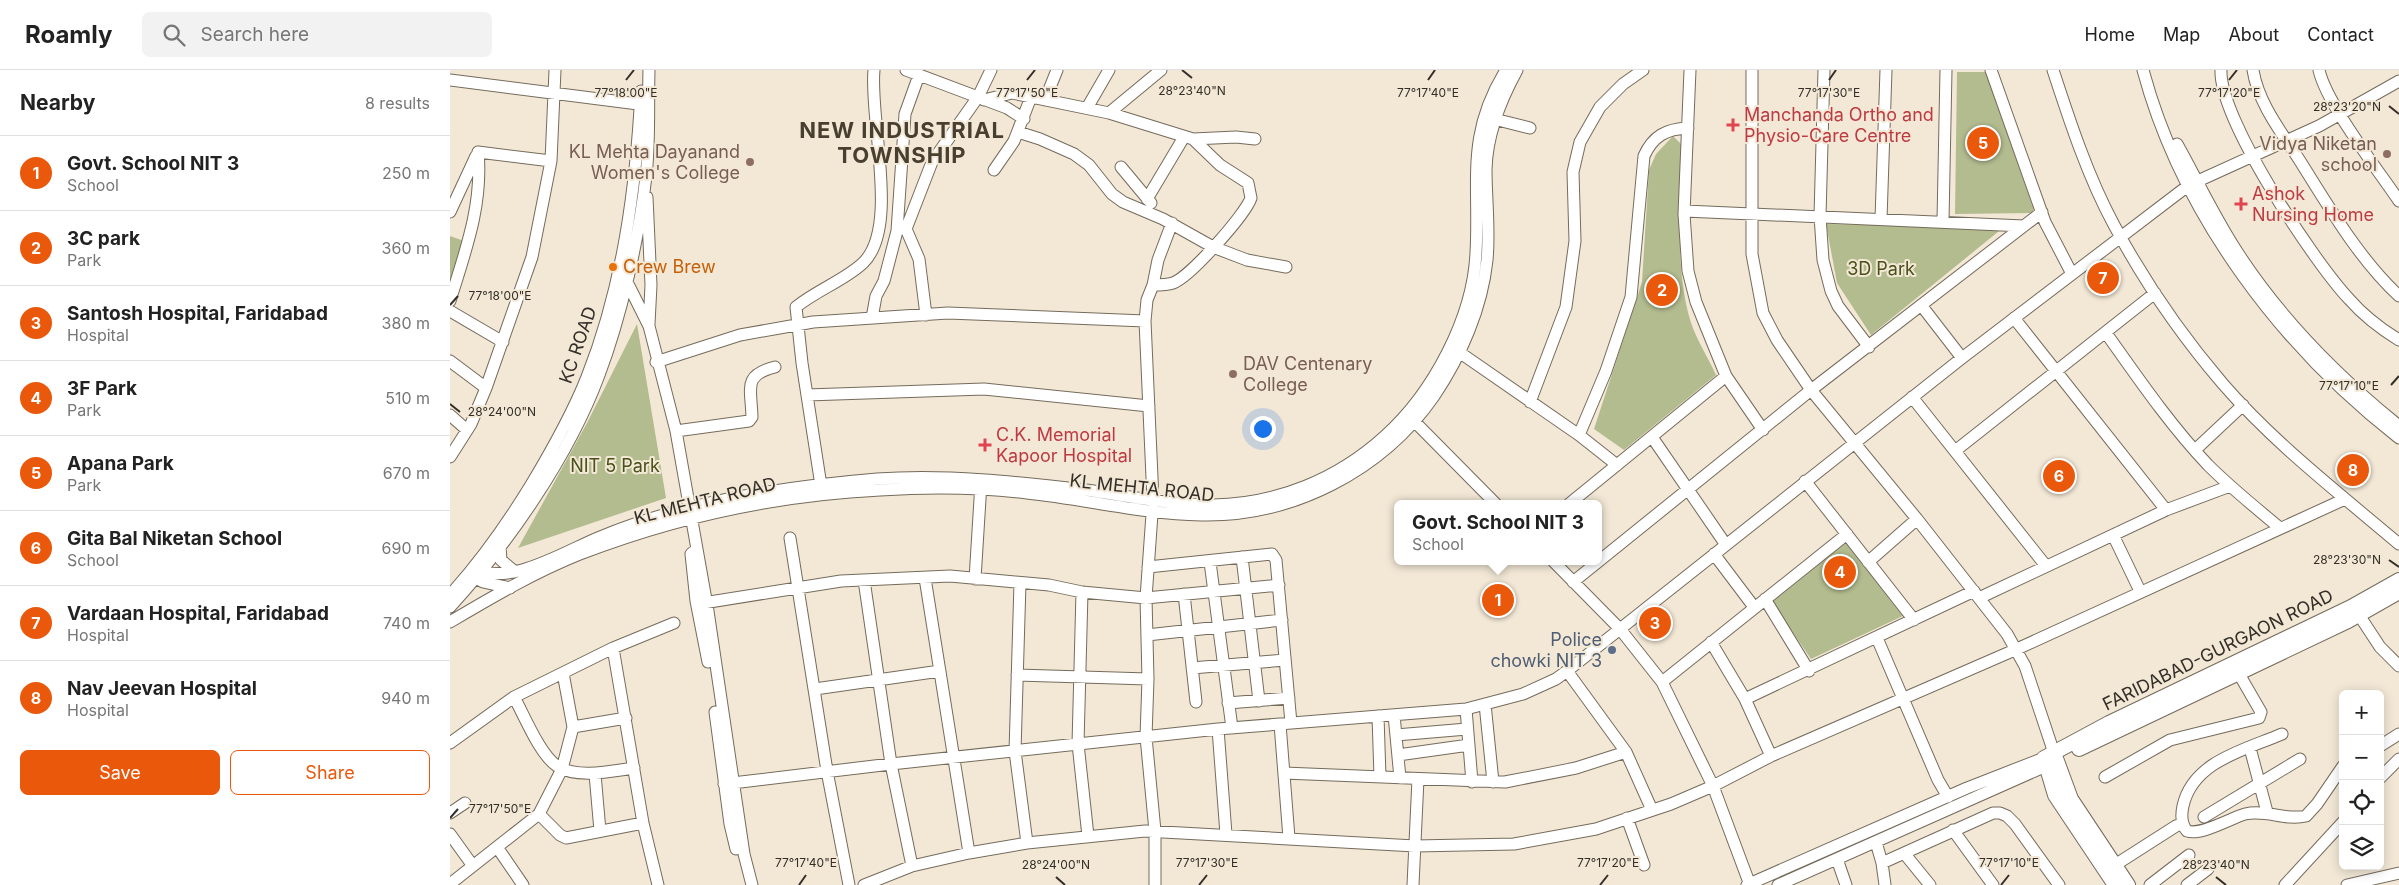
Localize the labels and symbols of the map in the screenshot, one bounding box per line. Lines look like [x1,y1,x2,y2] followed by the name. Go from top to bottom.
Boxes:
[1158,83,1226,98] text: 28°23'40"N
[594,85,658,100] text: 77°18'00"E
[996,85,1058,100] text: 77°17'50"E
[1397,85,1459,100] text: 77°17'40"E
[1798,85,1860,100] text: 77°17'30"E
[2198,85,2260,100] text: 77°17'20"E
[2313,99,2381,114] text: 28°23'20"N
[1744,104,1934,146] place label: Manchanda Ortho and Physio-Care Centre
[799,117,1005,168] district label: NEW INDUSTRIAL TOWNSHIP
[1726,118,1740,132] marker: Manchanda Ortho and Physio-Care Centre
[1967,124,1999,162] pin: 5
[2259,133,2377,175] place label: Vidya Niketan school
[569,141,740,183] place label: KL Mehta Dayanand Women's College
[2381,148,2393,160] marker: Vidya Niketan school
[744,156,756,168] marker: KL Mehta Dayanand Women's College
[2252,183,2374,225] place label: Ashok Nursing Home
[2234,197,2248,211] marker: Ashok Nursing Home
[623,256,716,277] place label: Crew Brew
[1847,258,1915,279] park label: 3D Park
[2087,259,2119,297] pin: 7
[607,261,619,273] marker: Crew Brew
[1646,271,1678,309] pin: 2
[468,288,532,303] text: 77°18'00"E
[555,304,600,386] street label: KC ROAD
[1243,353,1372,395] place label: DAV Centenary College
[1227,368,1239,380] marker: DAV Centenary College
[2319,378,2379,393] text: 77°17'10"E
[468,404,536,419] text: 28°24'00"N
[1250,416,1276,442] your location
[996,424,1132,466] place label: C.K. Memorial Kapoor Hospital
[978,438,992,452] marker: C.K. Memorial Kapoor Hospital
[2337,451,2369,489] pin: 8
[570,455,660,476] park label: NIT 5 Park
[2043,457,2075,495] pin: 6
[1069,469,1216,506] street label: KL MEHTA ROAD
[632,473,778,528] street label: KL MEHTA ROAD
[2313,552,2381,567] text: 28°23'30"N
[1824,553,1856,591] pin: 4
[1482,581,1514,619] pin: 1
[2099,584,2336,715] street label: FARIDABAD-GURGAON ROAD
[1639,604,1671,642] pin: 3
[1490,629,1602,671] place label: Police chowki NIT 3
[1606,644,1618,656] marker: Police chowki NIT 3
[469,801,531,816] text: 77°17'50"E
[775,855,837,870] text: 77°17'40"E
[1176,855,1238,870] text: 77°17'30"E
[1577,855,1639,870] text: 77°17'20"E
[1979,855,2039,870] text: 77°17'10"E
[1022,857,1090,872] text: 28°24'00"N
[2182,857,2250,872] text: 28°23'40"N

